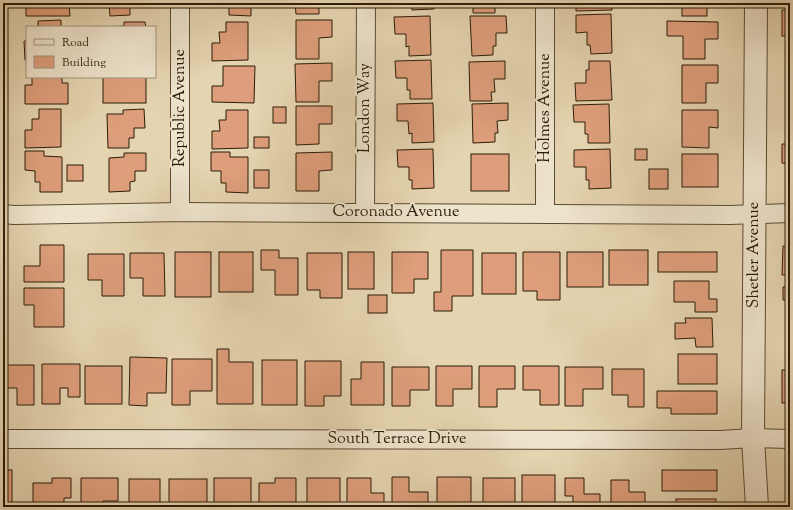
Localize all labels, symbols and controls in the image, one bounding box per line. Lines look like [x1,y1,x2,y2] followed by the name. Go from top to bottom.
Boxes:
[26,26,156,78] legend
[62,34,89,52] text: Road
[169,49,192,167] street label: Republic Avenue
[534,53,557,163] street label: Holmes Avenue
[62,54,106,72] text: Building
[354,63,377,153] street label: London Way
[332,201,460,224] street label: Coronado Avenue
[743,202,766,308] street label: Shetler Avenue
[328,428,466,451] street label: South Terrace Drive

